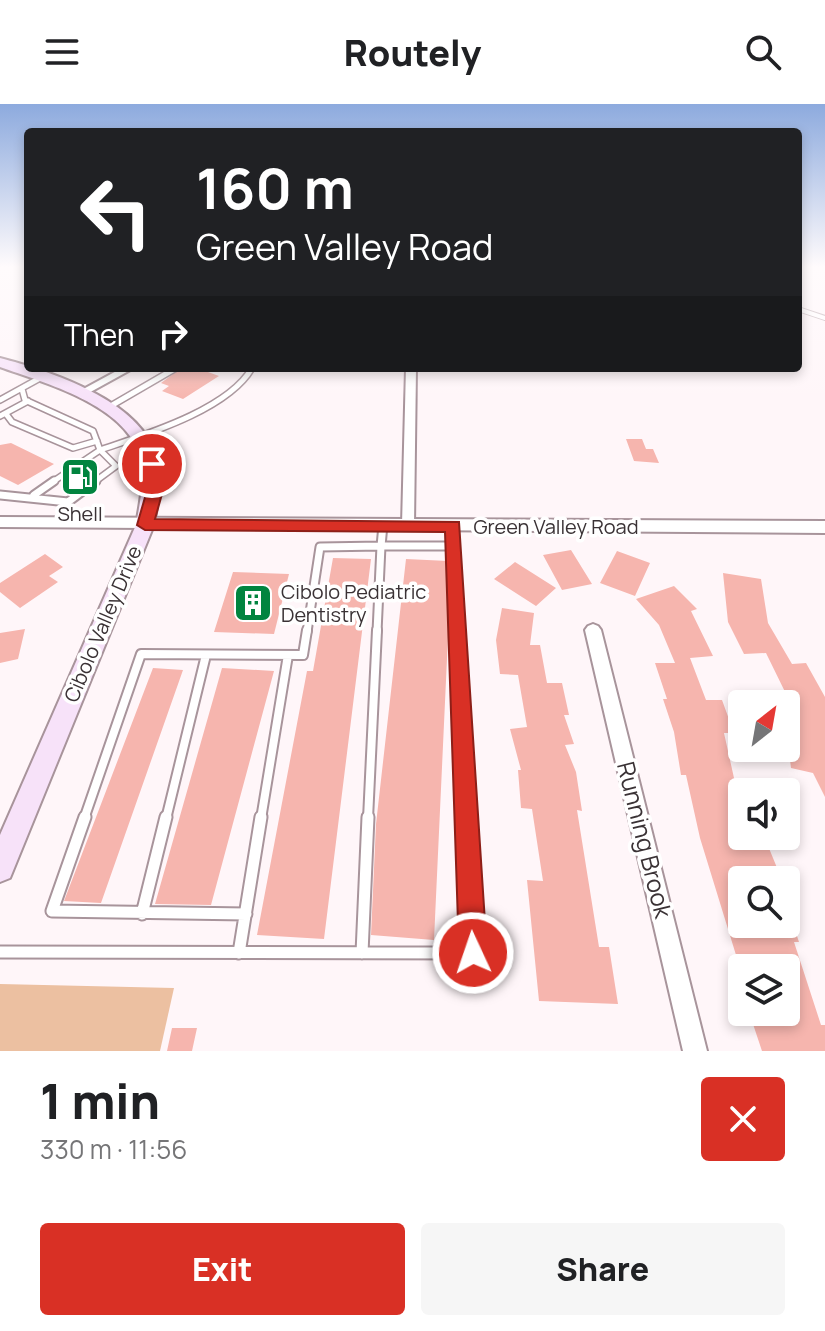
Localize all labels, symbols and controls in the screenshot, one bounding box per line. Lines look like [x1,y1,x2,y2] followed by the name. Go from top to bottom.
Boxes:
[344,28,481,77] text: Routely
[40,30,84,74] icon: menu
[741,30,785,74] icon: search
[196,149,354,226] text: 160 m
[64,160,168,264] icon: left
[196,222,493,271] text: Green Valley Road
[151,312,195,356] icon: right
[64,314,135,355] text: Then
[118,430,186,498] pin
[130,442,174,486] icon: arrive
[59,456,101,498] fuel station icon: Shell
[57,500,103,527] place label: Shell
[473,513,639,540] street label: Green Valley Road
[57,541,148,706] street label: Cibolo Valley Drive
[281,578,426,628] place label: Cibolo Pediatric Dentistry
[232,582,274,624] building icon: Cibolo Pediatric Dentistry
[728,690,800,762] north arrow
[728,690,800,1026] map controls
[610,758,681,922] street label: Running Brook
[728,778,800,850] button: sound
[728,866,800,938] button: search
[431,911,515,995] position arrow
[728,954,800,1026] button: layers
[40,1068,160,1133] text: 1 min
[701,1077,785,1161] button: close
[40,1131,187,1167] text: 330 m · 11:56
[40,1223,405,1315] button: Exit
[421,1223,785,1315] button: Share

